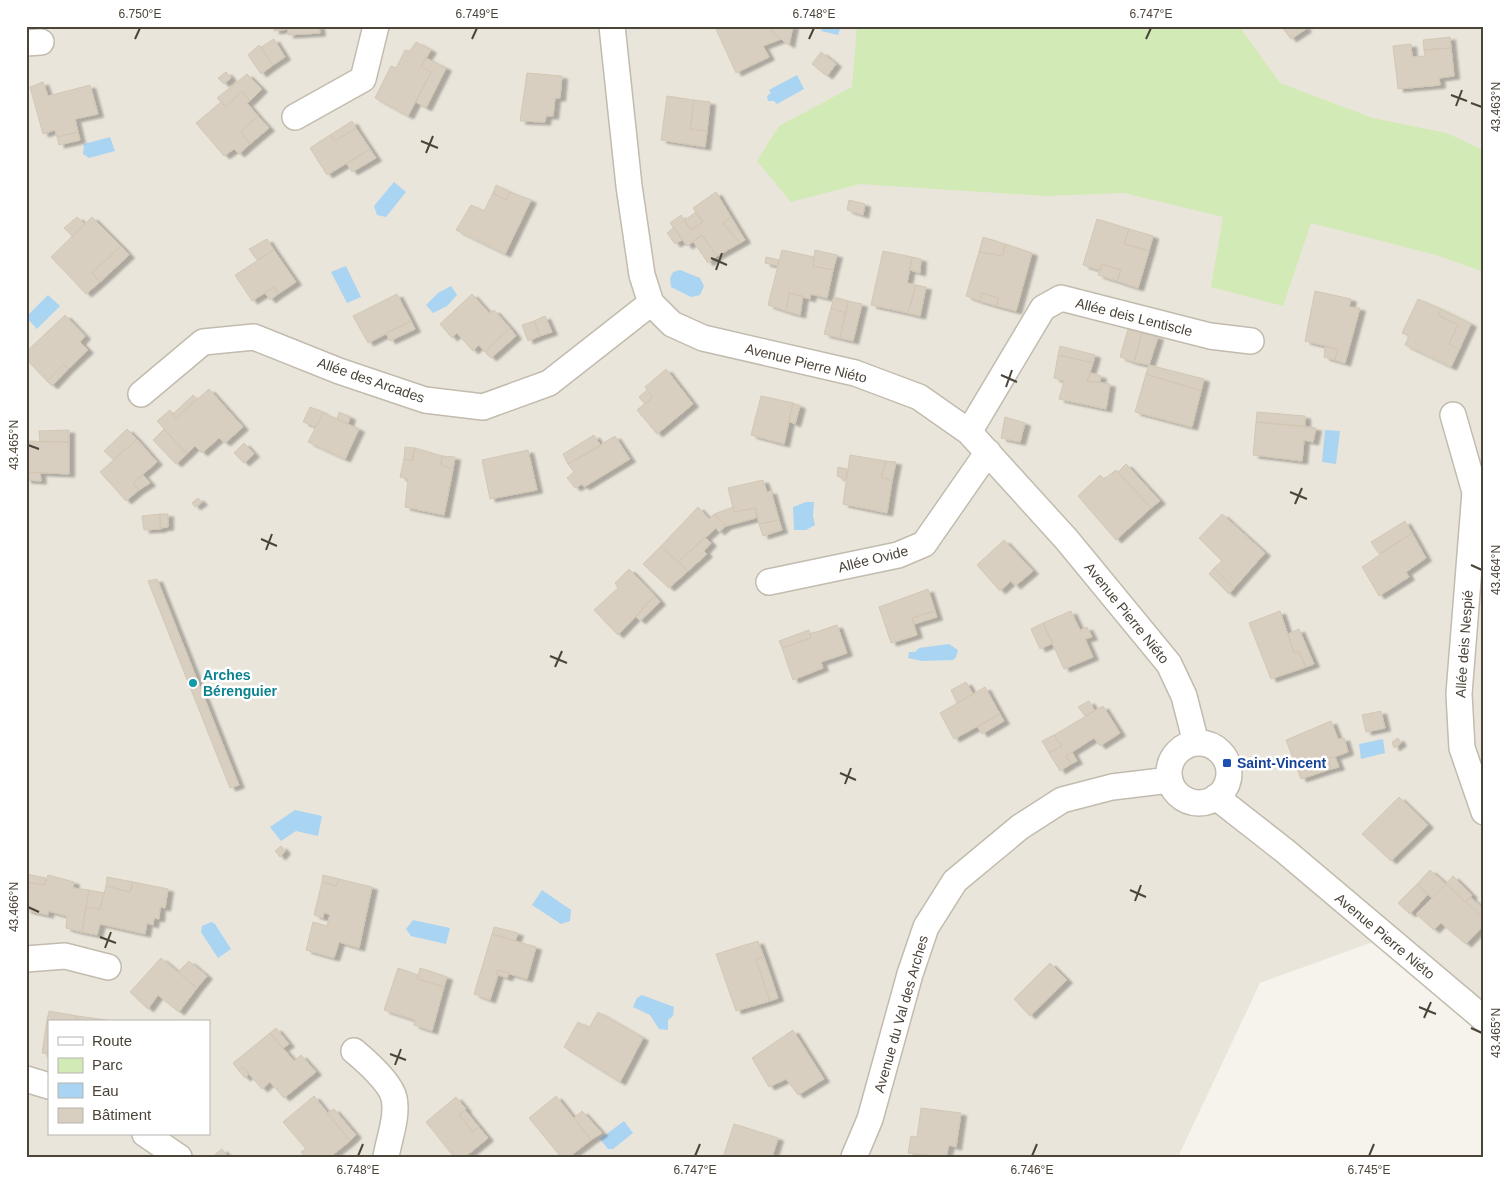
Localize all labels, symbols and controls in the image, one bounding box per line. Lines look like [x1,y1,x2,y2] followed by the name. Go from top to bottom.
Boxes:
[119,7,161,21] text: 6.750°E
[456,7,498,21] text: 6.749°E
[793,7,835,21] text: 6.748°E
[1130,7,1172,21] text: 6.747°E
[1489,82,1503,132] text: 43.463°N
[1074,295,1194,339] street label: Allée deis Lentiscle
[743,340,869,386] street label: Avenue Pierre Niéto
[315,354,427,406] street label: Allée des Arcades
[7,420,21,470] text: 43.465°N
[836,543,910,575] street label: Allée Ovide
[1489,545,1503,595] text: 43.464°N
[1081,559,1173,667] street label: Avenue Pierre Niéto
[1452,589,1476,699] street label: Allée deis Nespié
[203,667,277,699] place label: Arches Bérenguier
[187,677,199,689] marker: Arches Bérenguier
[1237,755,1327,771] place label: Saint-Vincent
[1221,757,1233,769] marker: Saint-Vincent
[7,882,21,932] text: 43.466°N
[1332,890,1438,982] street label: Avenue Pierre Niéto
[871,933,931,1095] street label: Avenue du Val des Arches
[1489,1008,1503,1058] text: 43.465°N
[48,1020,210,1136] legend
[92,1032,132,1049] text: Route
[92,1056,123,1073] text: Parc
[92,1082,119,1099] text: Eau
[92,1106,152,1123] text: Bâtiment
[337,1163,379,1177] text: 6.748°E
[674,1163,716,1177] text: 6.747°E
[1011,1163,1053,1177] text: 6.746°E
[1348,1163,1390,1177] text: 6.745°E

